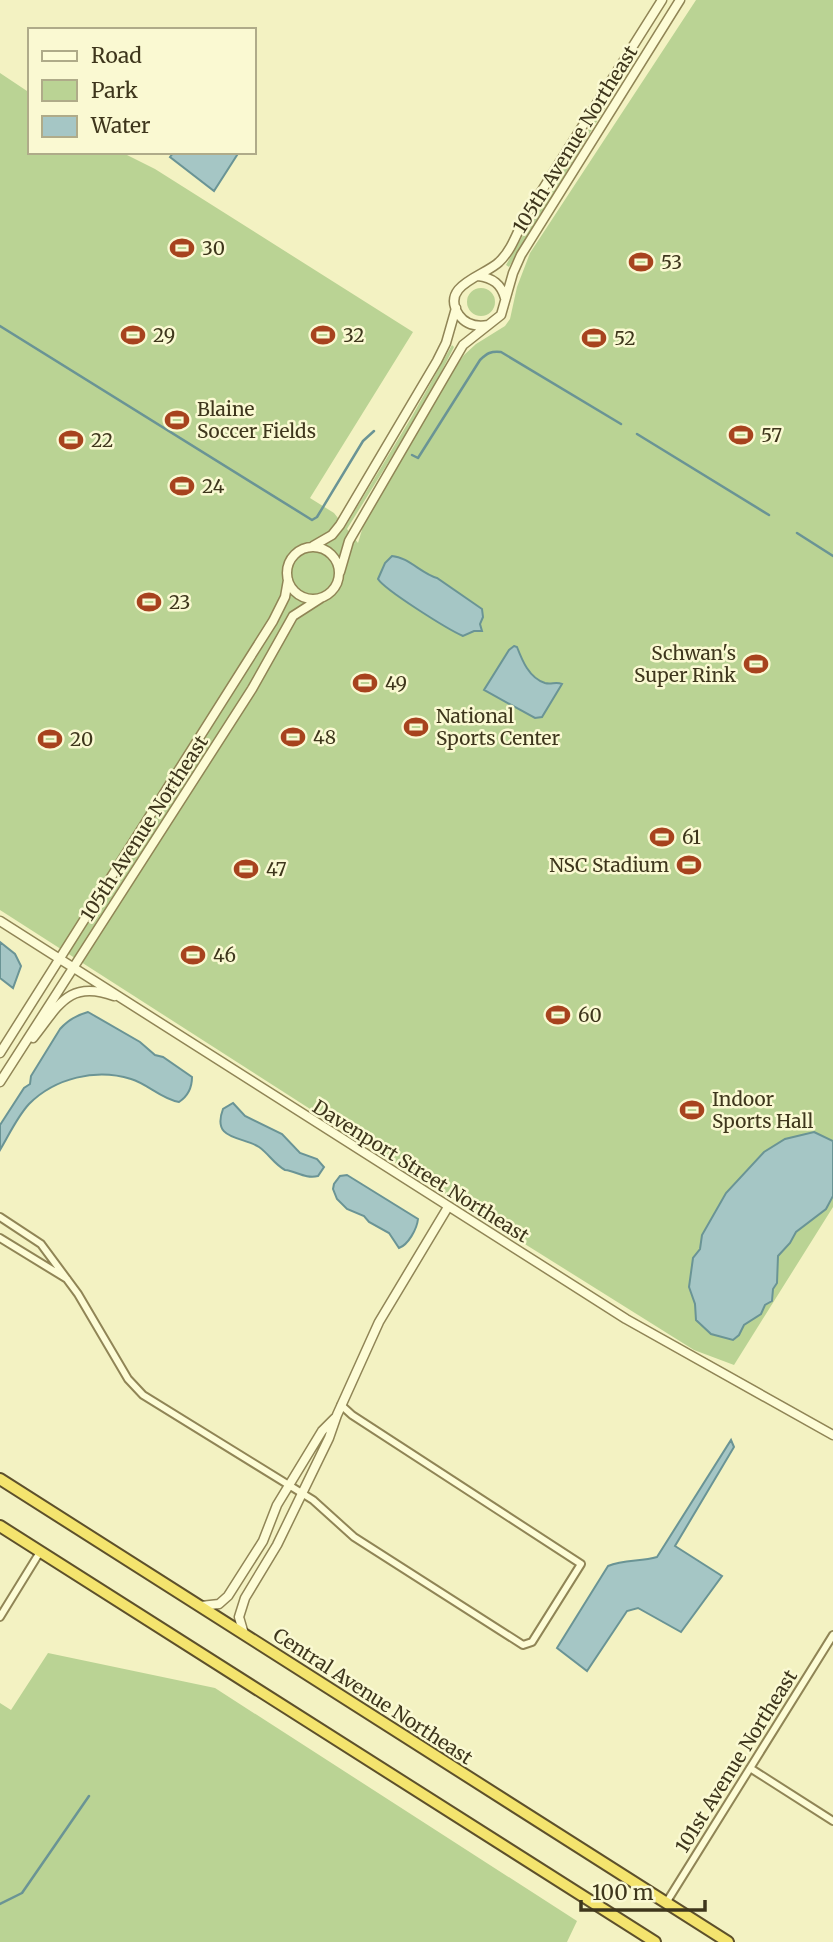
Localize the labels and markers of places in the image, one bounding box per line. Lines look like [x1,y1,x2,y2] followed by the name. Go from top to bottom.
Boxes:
[168,234,196,262] sports icon: 30
[202,236,225,260] place label: 30
[627,248,655,276] sports icon: 53
[661,250,682,274] place label: 53
[119,321,147,349] sports icon: 29
[309,321,337,349] sports icon: 32
[153,323,175,347] place label: 29
[343,323,365,347] place label: 32
[580,324,608,352] sports icon: 52
[614,326,636,350] place label: 52
[197,397,316,443] place label: Blaine Soccer Fields
[163,406,191,434] sports icon: Blaine Soccer Fields
[727,421,755,449] sports icon: 57
[761,423,782,447] place label: 57
[57,426,85,454] sports icon: 22
[91,428,113,452] place label: 22
[168,472,196,500] sports icon: 24
[202,474,225,498] place label: 24
[135,588,163,616] sports icon: 23
[169,590,190,614] place label: 23
[634,641,736,687] place label: Schwan's Super Rink
[742,650,770,678] sports icon: Schwan's Super Rink
[351,669,379,697] sports icon: 49
[385,671,407,695] place label: 49
[436,704,560,750] place label: National Sports Center
[402,713,430,741] sports icon: National Sports Center
[279,723,307,751] sports icon: 48
[36,725,64,753] sports icon: 20
[313,725,336,749] place label: 48
[70,727,93,751] place label: 20
[648,823,676,851] sports icon: 61
[682,825,701,849] place label: 61
[675,851,703,879] sports icon: NSC Stadium
[549,853,669,877] place label: NSC Stadium
[232,855,260,883] sports icon: 47
[266,857,287,881] place label: 47
[179,941,207,969] sports icon: 46
[213,943,236,967] place label: 46
[544,1001,572,1029] sports icon: 60
[578,1003,602,1027] place label: 60
[712,1087,813,1133] place label: Indoor Sports Hall
[678,1096,706,1124] sports icon: Indoor Sports Hall

